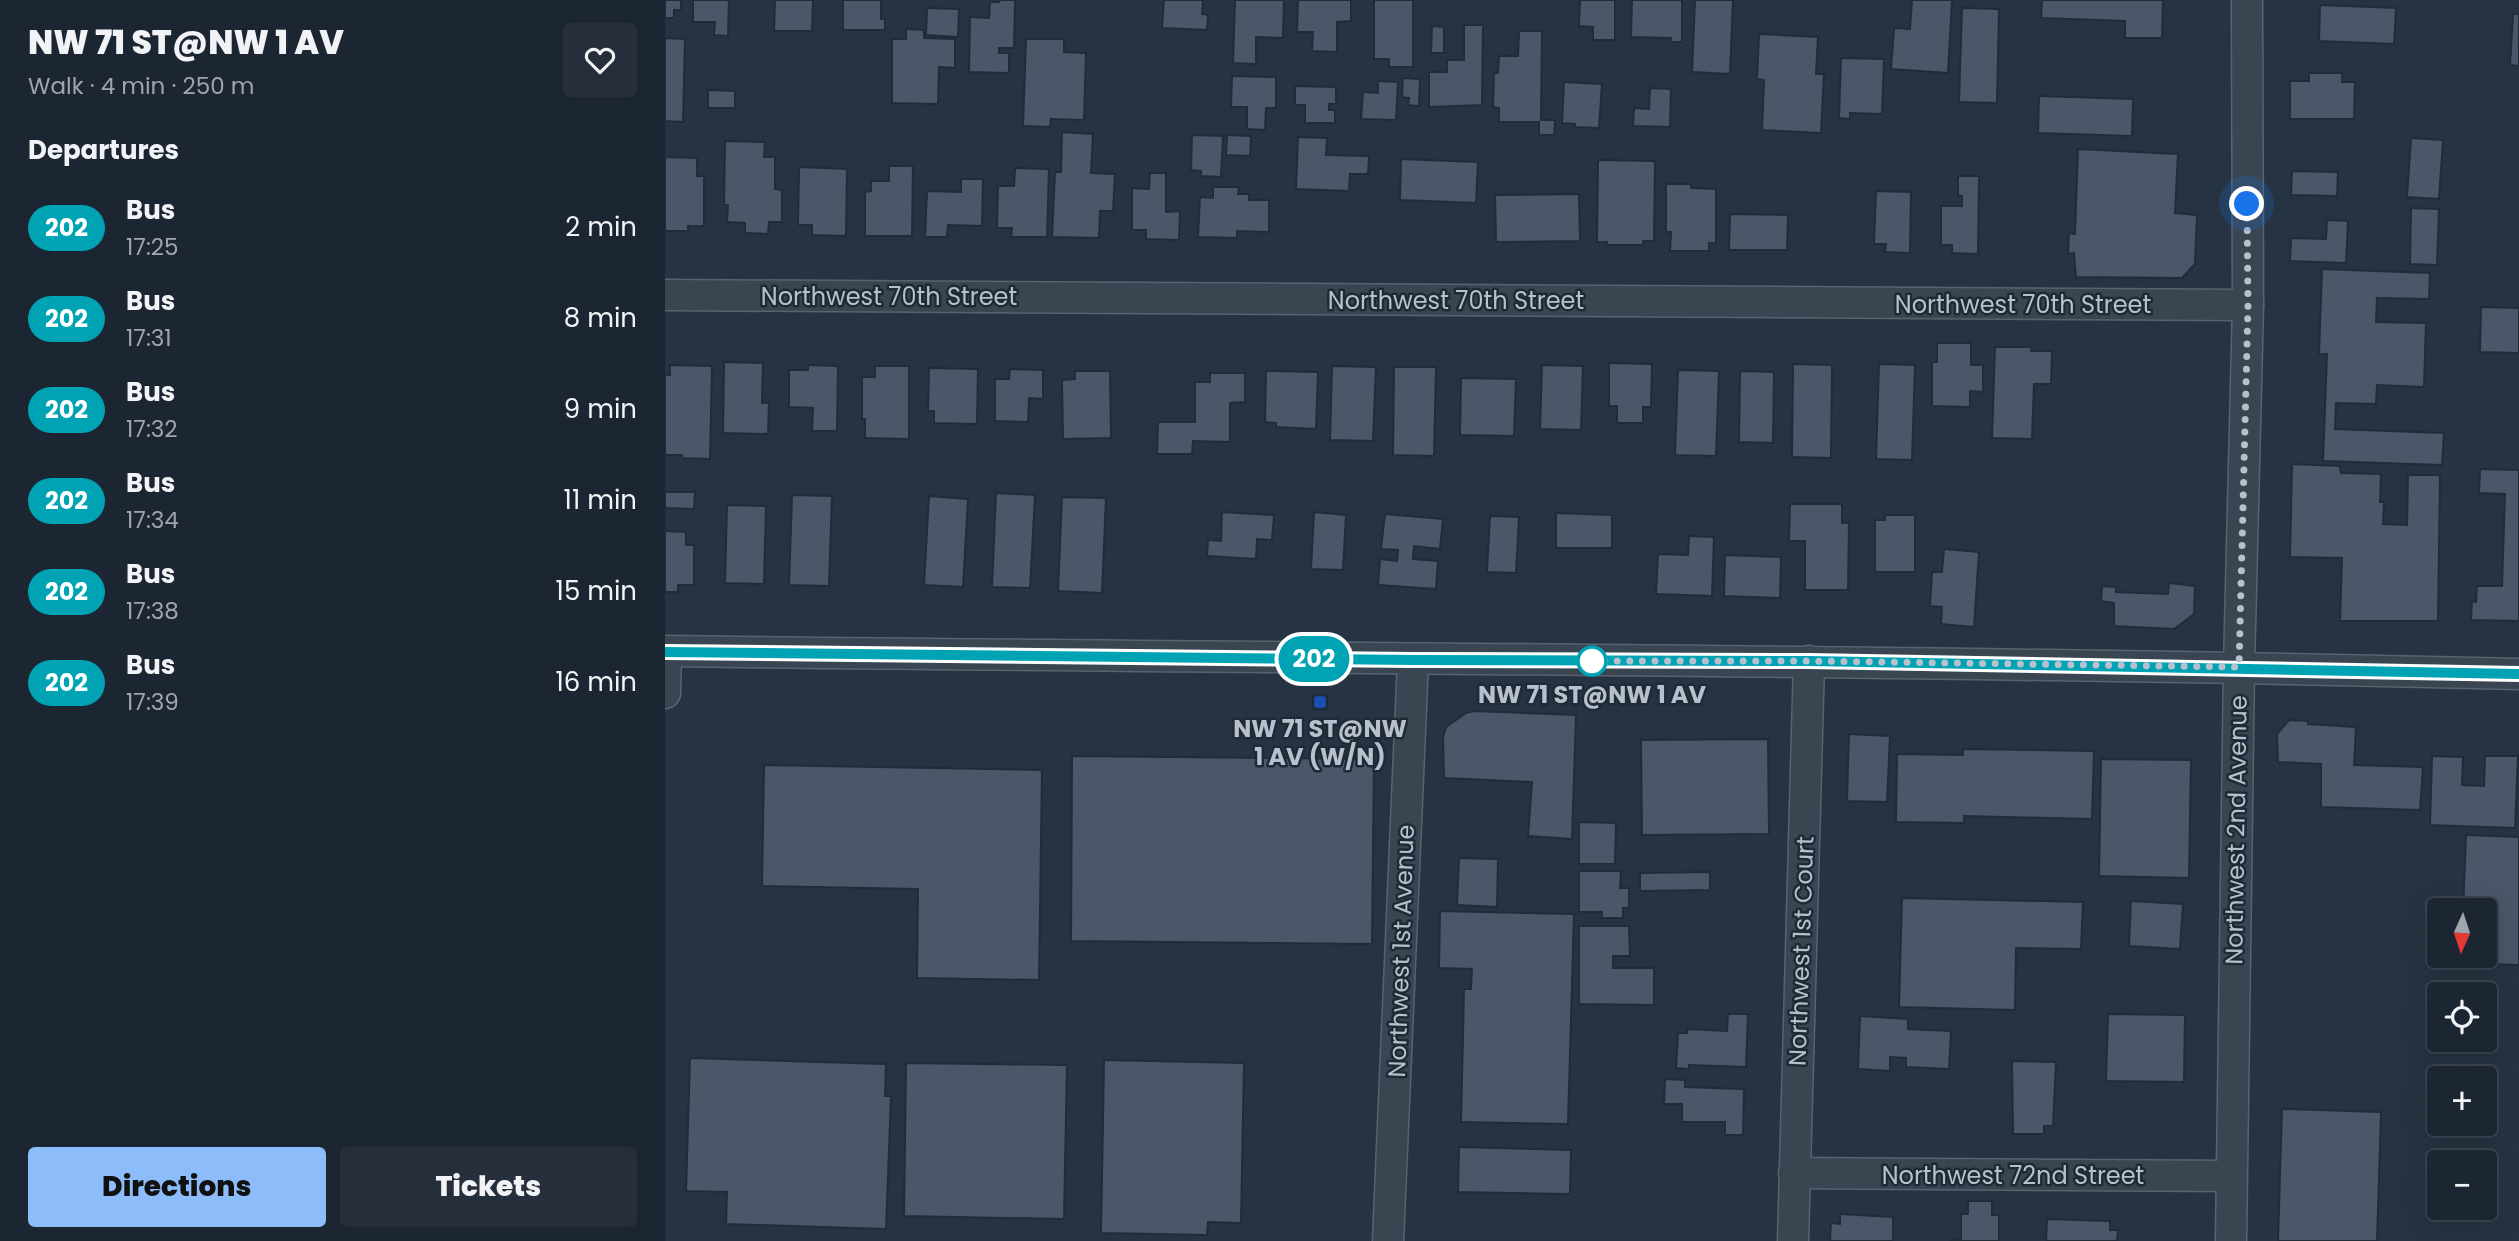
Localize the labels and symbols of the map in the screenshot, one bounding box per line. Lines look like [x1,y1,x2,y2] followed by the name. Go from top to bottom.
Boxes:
[2229,186,2264,221] your location
[761,280,1017,313] street label: Northwest 70th Street
[1328,284,1584,317] street label: Northwest 70th Street
[1895,288,2151,321] street label: Northwest 70th Street
[1274,636,1354,682] line badge: 202
[1577,646,1607,676] marker: NW 71 ST@NW 1 AV
[1478,678,1706,711] place label: NW 71 ST@NW 1 AV
[1312,694,1328,710] marker: NW 71 ST@NW 1 AV (W/N)
[2217,695,2255,965] street label: Northwest 2nd Avenue
[1233,712,1407,773] place label: NW 71 ST@NW 1 AV (W/N)
[1380,824,1422,1078] street label: Northwest 1st Avenue
[1780,836,1822,1066] street label: Northwest 1st Court
[2427,898,2497,968] north arrow
[1882,1159,2144,1192] street label: Northwest 72nd Street

